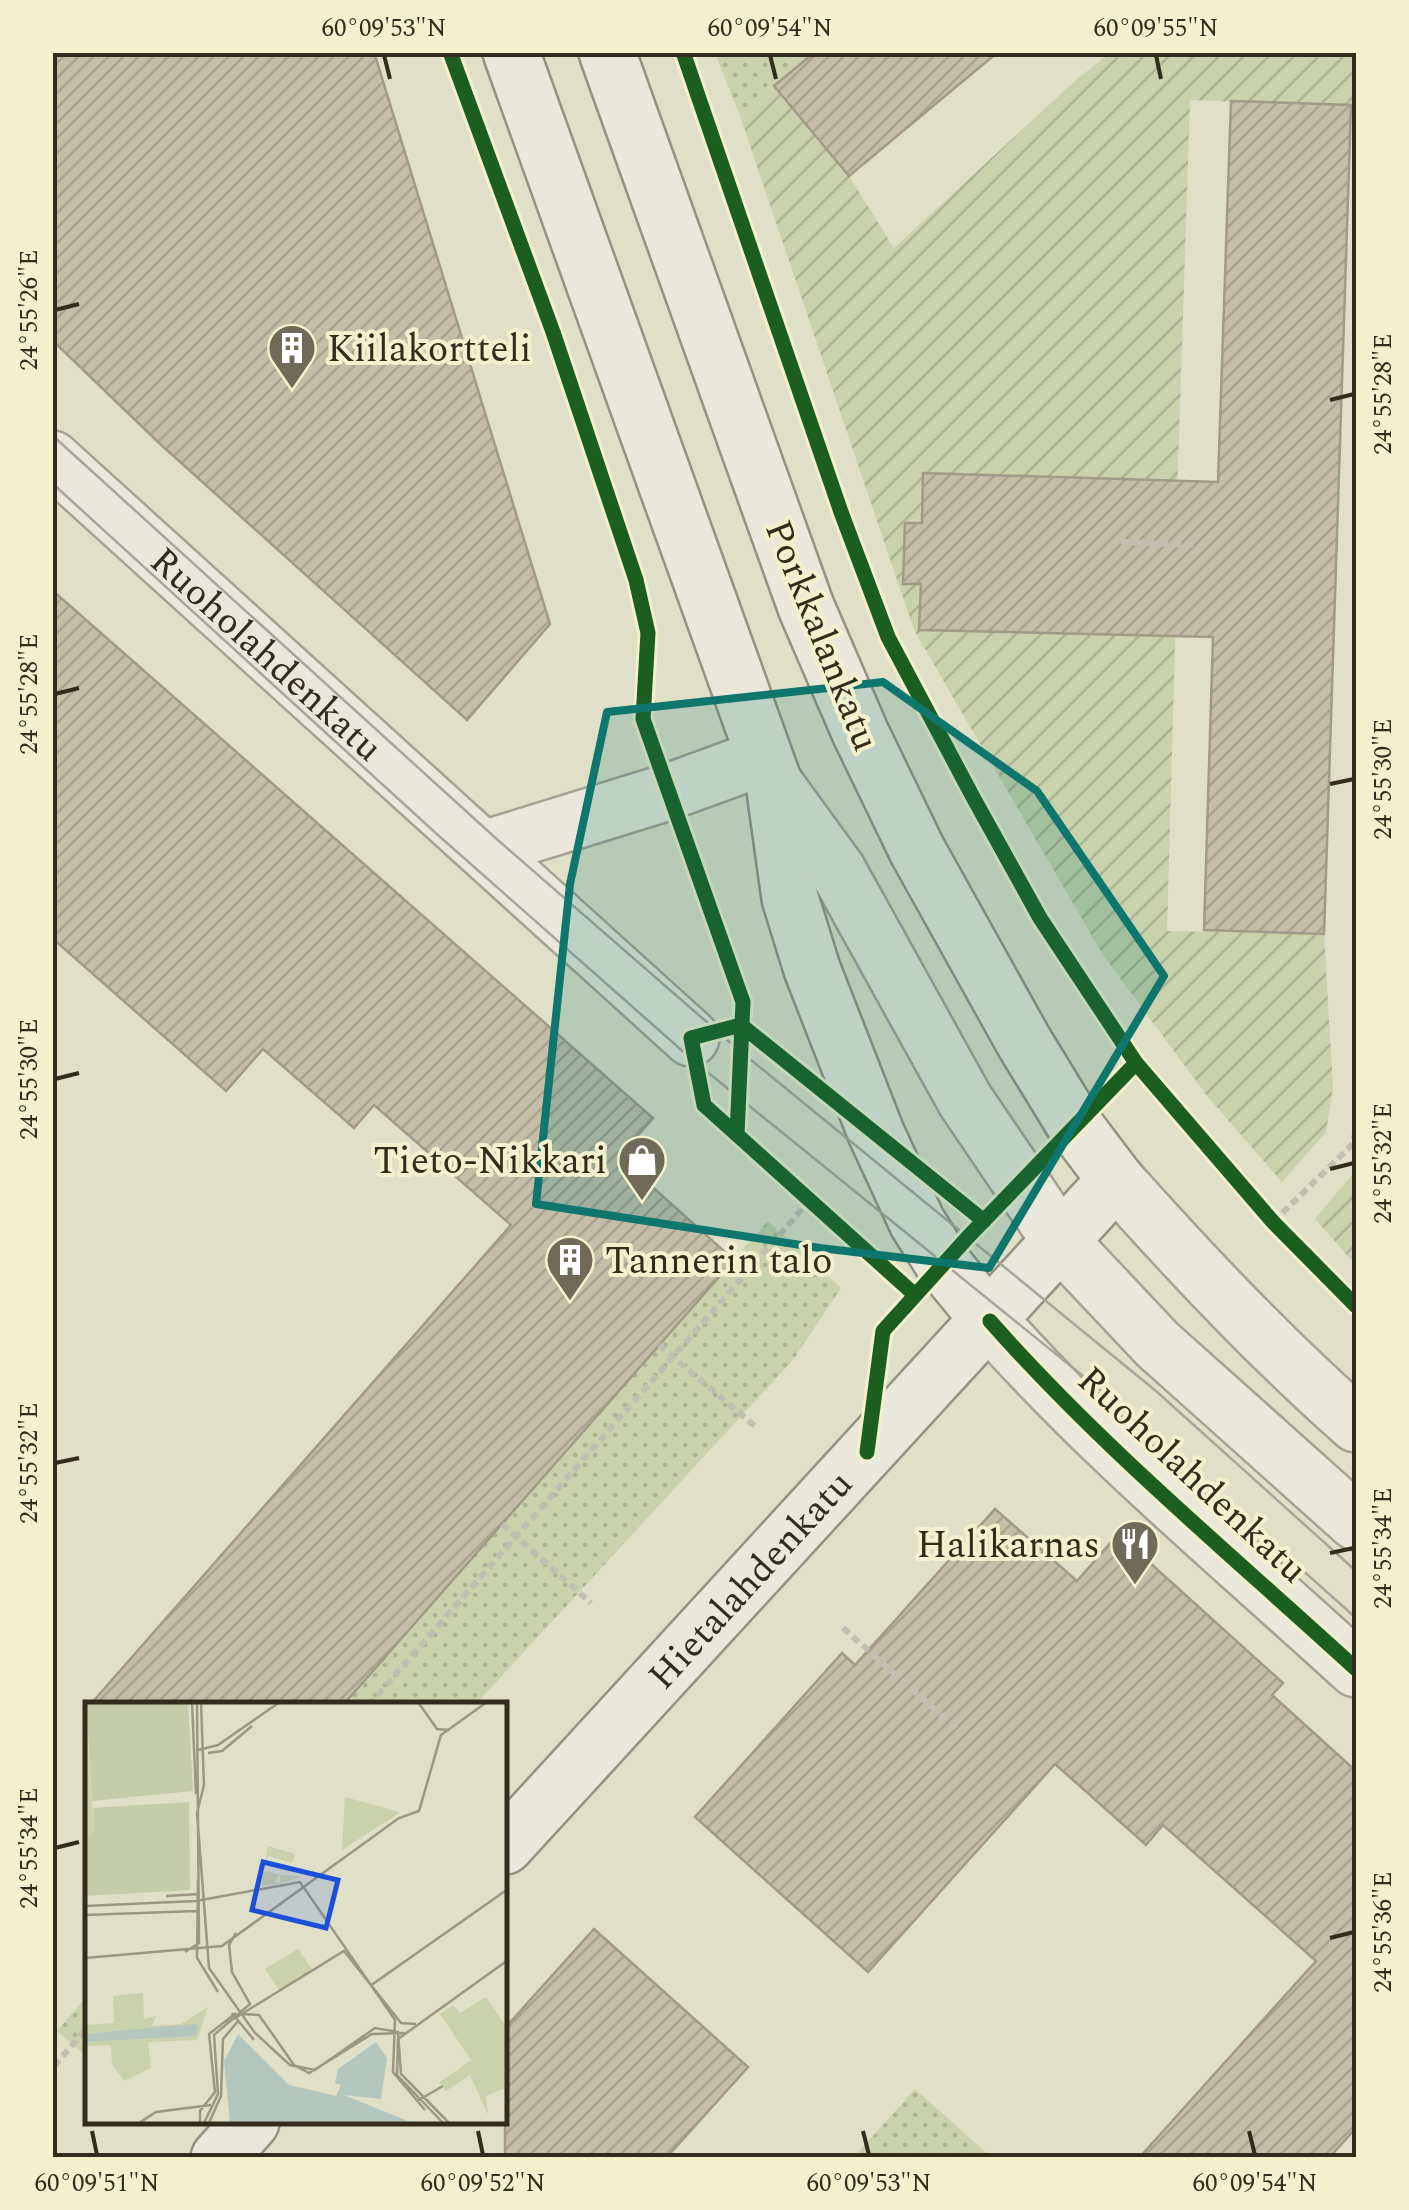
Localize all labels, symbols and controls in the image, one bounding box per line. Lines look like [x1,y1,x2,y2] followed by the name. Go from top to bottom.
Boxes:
[322,10,446,48] text: 60°09'53"N
[708,10,832,48] text: 60°09'54"N
[1094,10,1218,48] text: 60°09'55"N
[11,249,49,371] text: 24°55'26"E
[327,321,532,379] place label: Kiilakortteli
[266,322,318,390] building icon: Kiilakortteli
[1365,333,1403,455] text: 24°55'28"E
[748,511,894,760] street label: Porkkalankatu
[136,534,395,776] street label: Ruoholahdenkatu
[11,633,49,755] text: 24°55'28"E
[1365,718,1403,840] text: 24°55'30"E
[11,1018,49,1140] text: 24°55'30"E
[1365,1102,1403,1224] text: 24°55'32"E
[373,1133,607,1191] place label: Tieto-Nikkari
[616,1134,668,1202] shop icon: Tieto-Nikkari
[605,1233,832,1291] place label: Tannerin talo
[544,1234,596,1302] building icon: Tannerin talo
[1063,1353,1320,1598] street label: Ruoholahdenkatu
[11,1402,49,1524] text: 24°55'32"E
[635,1458,867,1704] street label: Hietalahdenkatu
[1365,1487,1403,1609] text: 24°55'34"E
[917,1517,1100,1575] place label: Halikarnas
[1109,1518,1161,1586] restaurant icon: Halikarnas
[85,1702,508,2125] inset map
[11,1787,49,1909] text: 24°55'34"E
[1365,1871,1403,1993] text: 24°55'36"E
[35,2165,159,2203] text: 60°09'51"N
[421,2165,545,2203] text: 60°09'52"N
[807,2165,931,2203] text: 60°09'53"N
[1193,2165,1317,2203] text: 60°09'54"N

